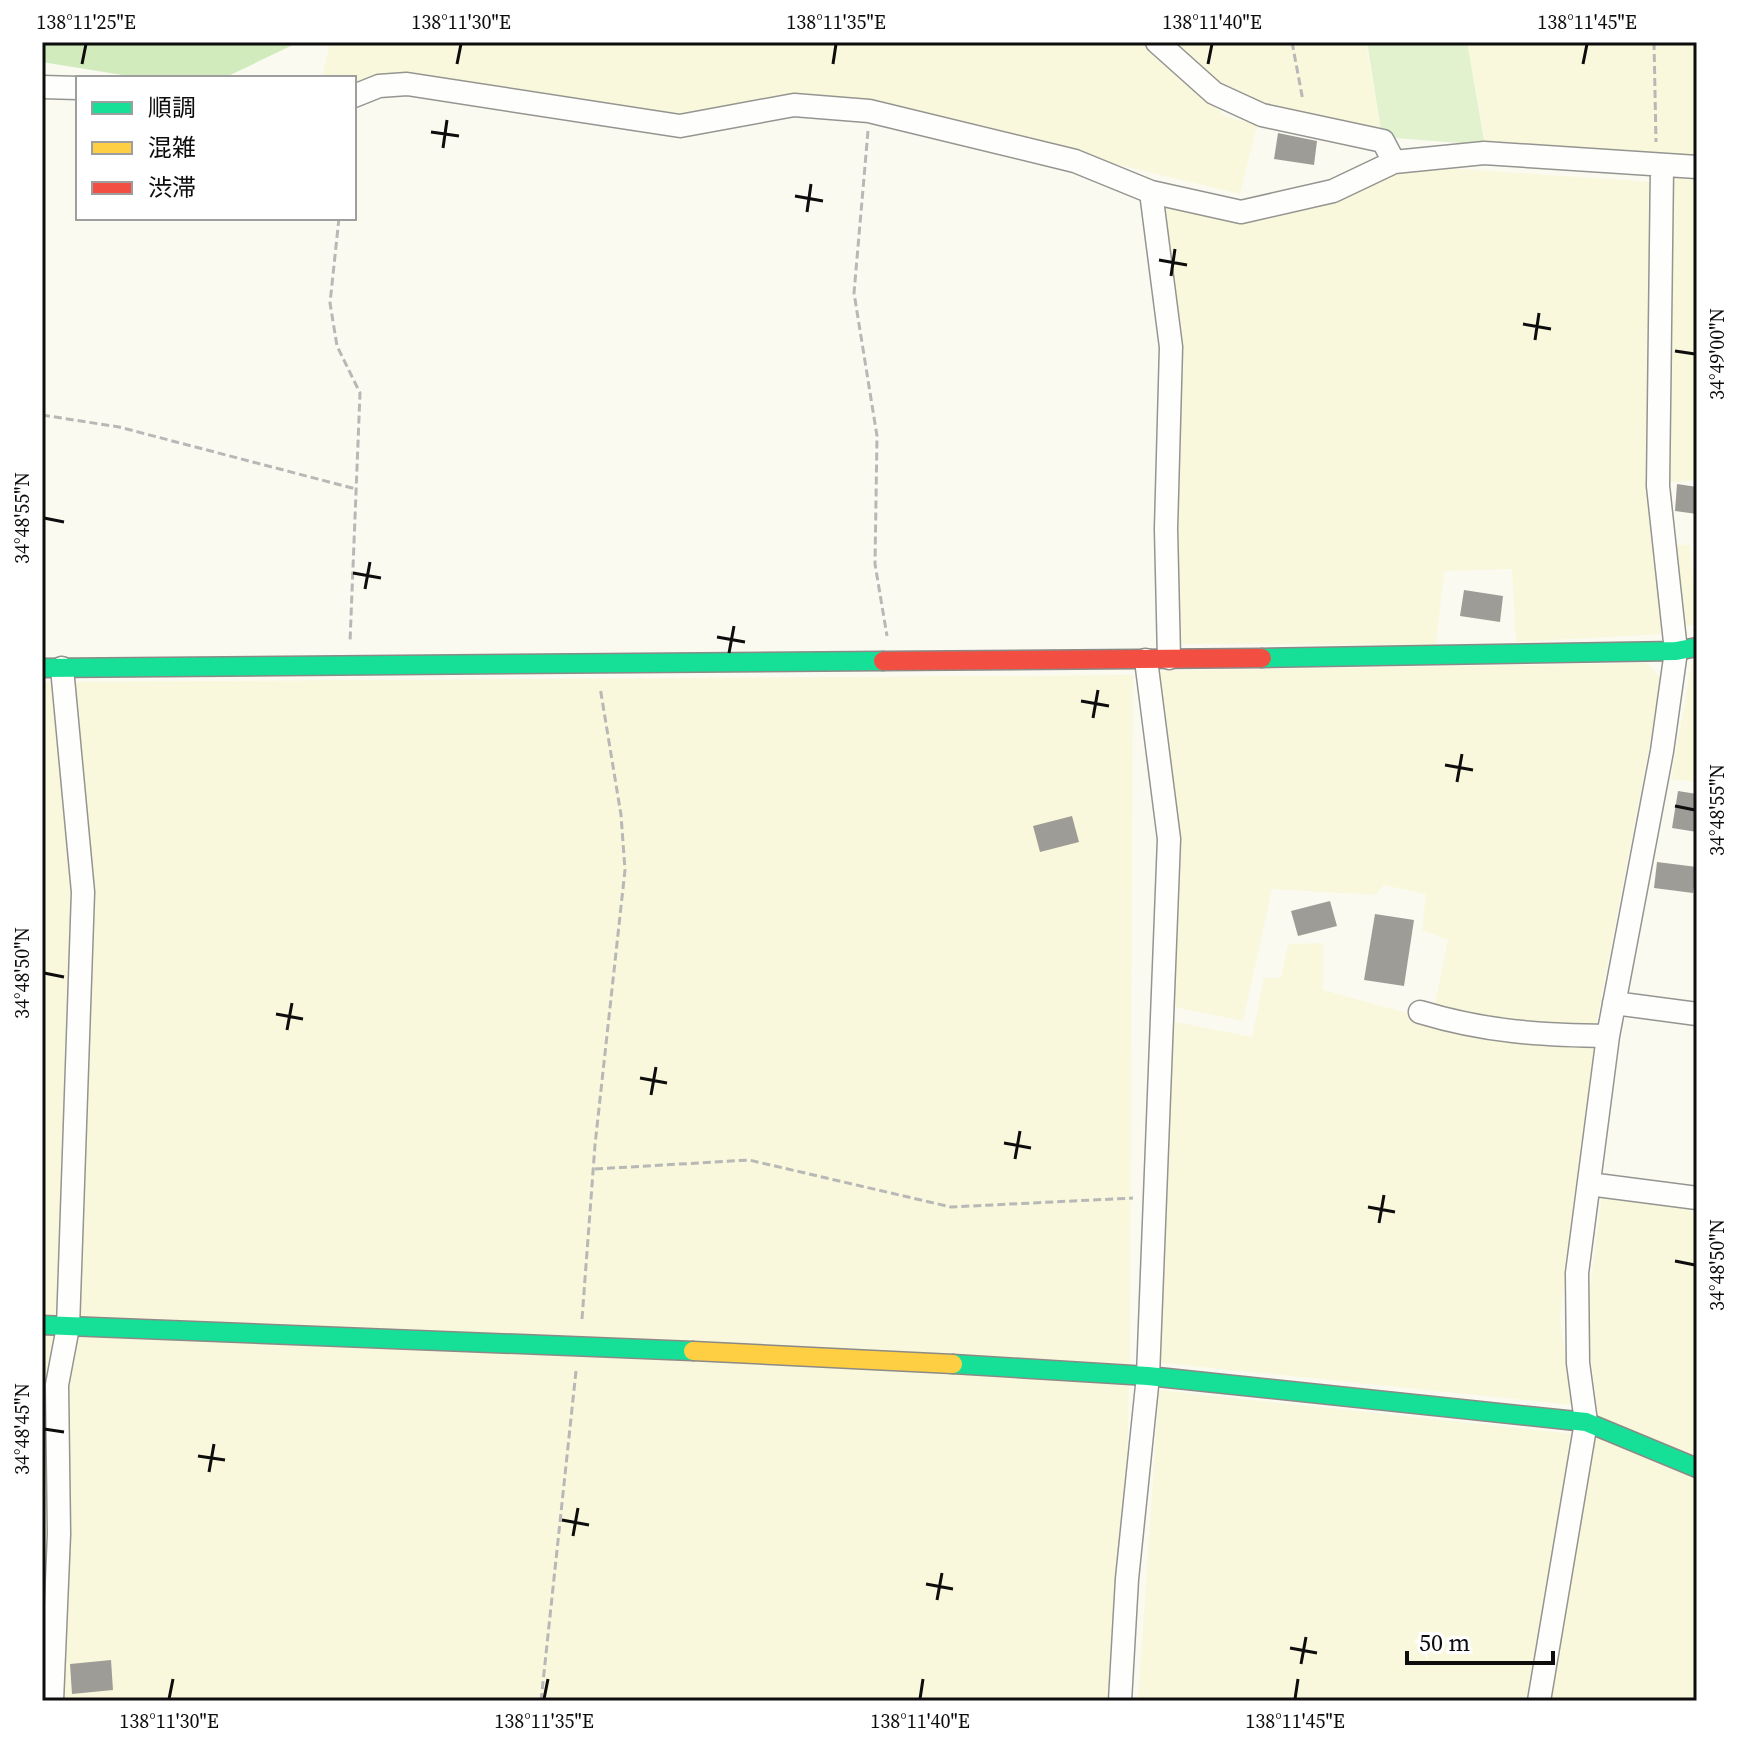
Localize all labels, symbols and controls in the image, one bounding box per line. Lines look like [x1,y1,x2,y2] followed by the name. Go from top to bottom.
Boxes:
[36,8,136,36] text: 138°11'25"E
[411,8,511,36] text: 138°11'30"E
[786,8,886,36] text: 138°11'35"E
[1162,8,1262,36] text: 138°11'40"E
[1537,8,1637,36] text: 138°11'45"E
[76,76,356,220] legend
[148,91,196,124] text: 順調
[148,131,196,164] text: 混雑
[148,171,196,204] text: 渋滞
[1703,308,1731,400] text: 34°49'00"N
[8,472,36,564] text: 34°48'55"N
[1703,764,1731,856] text: 34°48'55"N
[8,927,36,1019] text: 34°48'50"N
[1703,1219,1731,1311] text: 34°48'50"N
[8,1383,36,1475] text: 34°48'45"N
[1407,1615,1553,1665] scale bar
[1419,1626,1470,1659] text: 50 m
[119,1707,219,1735] text: 138°11'30"E
[494,1707,594,1735] text: 138°11'35"E
[870,1707,970,1735] text: 138°11'40"E
[1245,1707,1345,1735] text: 138°11'45"E

